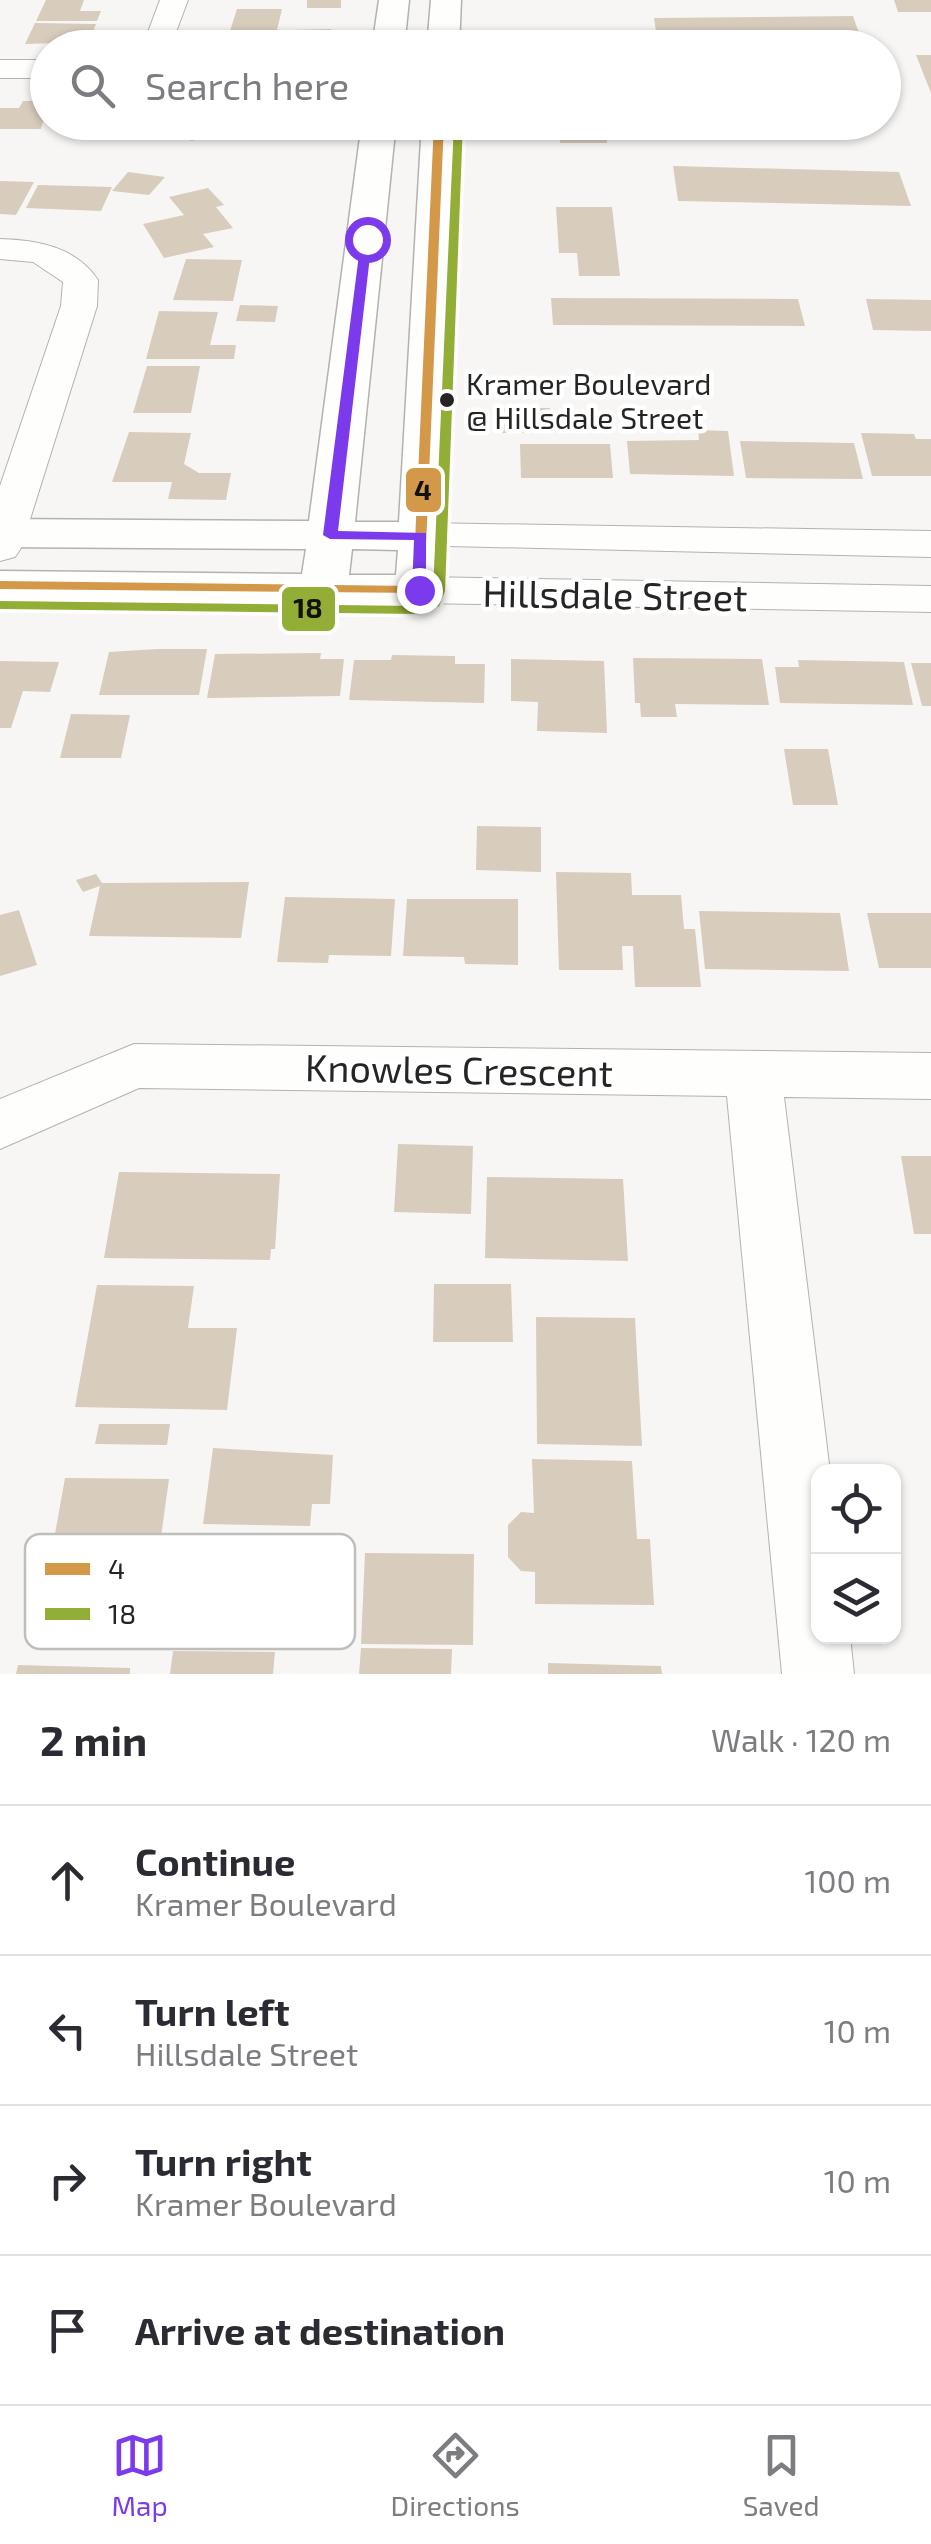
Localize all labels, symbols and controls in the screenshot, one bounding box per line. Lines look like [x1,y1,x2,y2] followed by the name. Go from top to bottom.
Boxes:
[30,30,901,140] search box
[65,58,120,113] icon: search
[145,62,349,108] text: Search here
[345,217,391,263] route start
[466,365,712,435] place label: Kramer Boulevard @ Hillsdale Street
[437,390,457,410] marker: Kramer Boulevard @ Hillsdale Street
[404,466,443,514] line badge: 4
[414,472,432,506] text: 4
[397,568,443,614] route end
[482,569,748,619] street label: Hillsdale Street
[280,585,337,633] line badge: 18
[293,590,323,624] text: 18
[305,1043,613,1095] street label: Knowles Crescent
[811,1464,901,1644] map controls
[811,1464,901,1554] button: locate
[25,1534,355,1649] legend
[108,1551,125,1585] text: 4
[811,1554,901,1644] button: layers
[108,1596,136,1630] text: 18
[40,1714,147,1764] text: 2 min
[711,1720,891,1758] text: Walk · 120 m
[135,1838,295,1884] text: Continue
[40,1853,95,1908] icon: ahead
[805,1861,891,1899] text: 100 m
[135,1884,397,1922] text: Kramer Boulevard
[135,1988,290,2034] text: Turn left
[40,2003,95,2058] icon: left
[824,2011,891,2049] text: 10 m
[135,2034,358,2072] text: Hillsdale Street
[135,2138,312,2184] text: Turn right
[40,2153,95,2208] icon: right
[824,2161,891,2199] text: 10 m
[135,2184,397,2222] text: Kramer Boulevard
[40,2303,95,2358] icon: arrive
[135,2307,505,2353] text: Arrive at destination
[111,2428,168,2522] tab: Map
[391,2428,520,2522] tab: Directions
[743,2428,820,2522] tab: Saved

